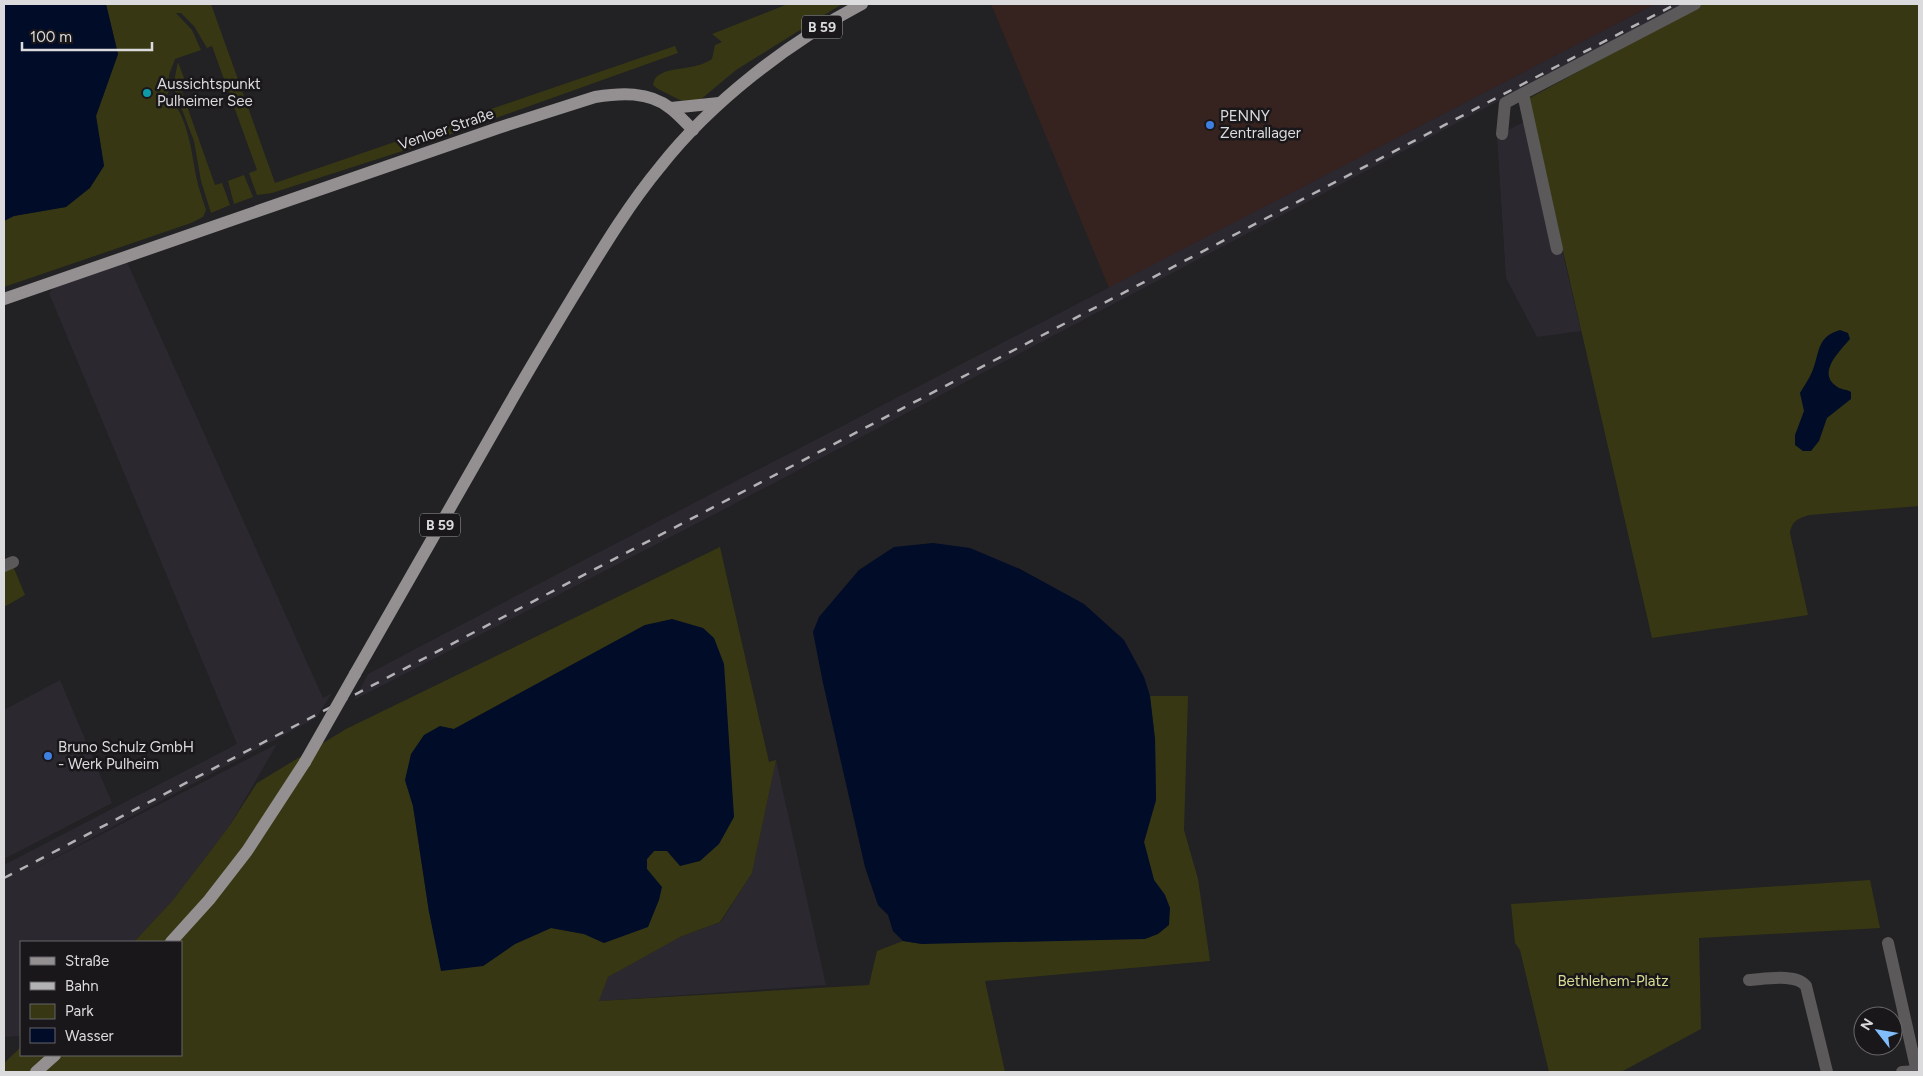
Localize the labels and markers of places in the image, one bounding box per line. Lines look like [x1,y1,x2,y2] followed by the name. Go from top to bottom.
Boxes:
[157,75,261,110] place label: Aussichtspunkt Pulheimer See
[141,87,153,99] marker: Aussichtspunkt Pulheimer See
[1220,107,1301,142] place label: PENNY Zentrallager
[1204,119,1216,131] marker: PENNY Zentrallager
[58,738,194,773] place label: Bruno Schulz GmbH - Werk Pulheim
[42,750,54,762] marker: Bruno Schulz GmbH - Werk Pulheim

